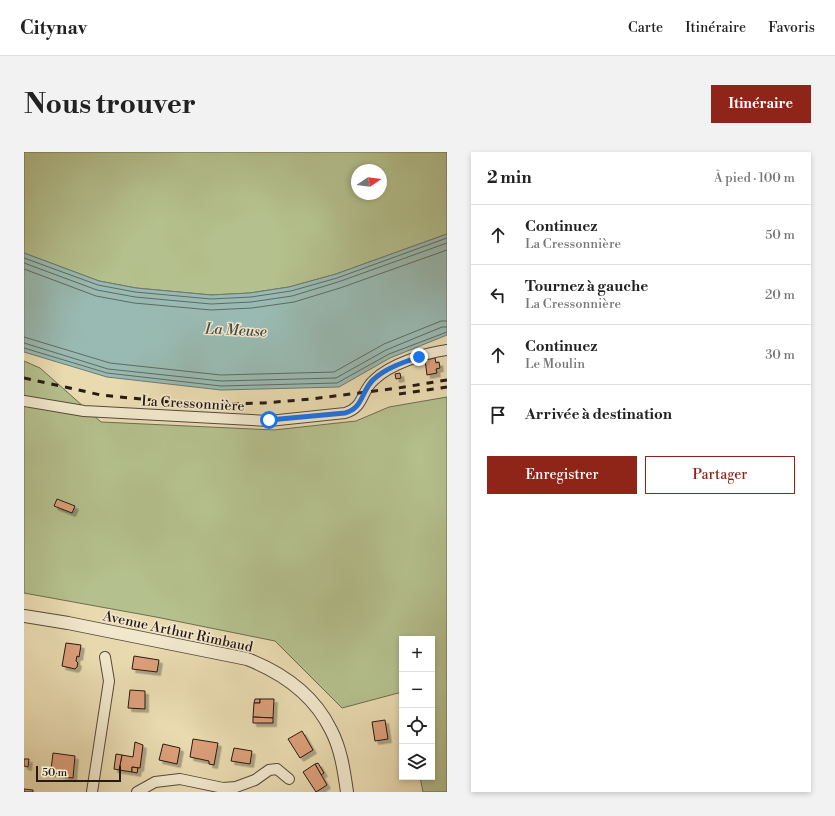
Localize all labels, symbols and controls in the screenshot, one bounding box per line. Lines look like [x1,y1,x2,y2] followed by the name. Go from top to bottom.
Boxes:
[20,16,87,40] text: Citynav
[628,19,663,37] text: Carte
[685,19,746,37] text: Itinéraire
[768,19,815,37] text: Favoris
[711,85,811,123] button: Itinéraire
[24,87,196,122] text: Nous trouver
[351,164,387,200] north arrow
[487,167,532,189] text: 2 min
[714,170,795,186] text: À pied · 100 m
[525,217,597,236] text: Continuez
[487,224,509,246] icon: ahead
[765,227,795,243] text: 50 m
[525,236,621,252] text: La Cressonnière
[525,277,648,296] text: Tournez à gauche
[487,284,509,306] icon: left
[765,287,795,303] text: 20 m
[525,296,621,312] text: La Cressonnière
[204,319,267,342] water label: La Meuse
[525,337,597,356] text: Continuez
[487,344,509,366] icon: ahead
[765,347,795,363] text: 30 m
[410,348,428,366] route end
[525,356,585,372] text: Le Moulin
[141,392,245,416] street label: La Cressonnière
[487,404,509,426] icon: arrive
[525,405,672,424] text: Arrivée à destination
[260,411,278,429] route start
[487,456,637,494] button: Enregistrer
[645,456,795,494] button: Partager
[100,607,255,657] street label: Avenue Arthur Rimbaud
[399,636,435,780] map controls
[399,636,435,672] button: +
[399,672,435,708] button: −
[399,708,435,744] button: locate
[399,744,435,780] button: layers
[36,764,121,783] scale bar
[42,766,67,780] text: 50 m

